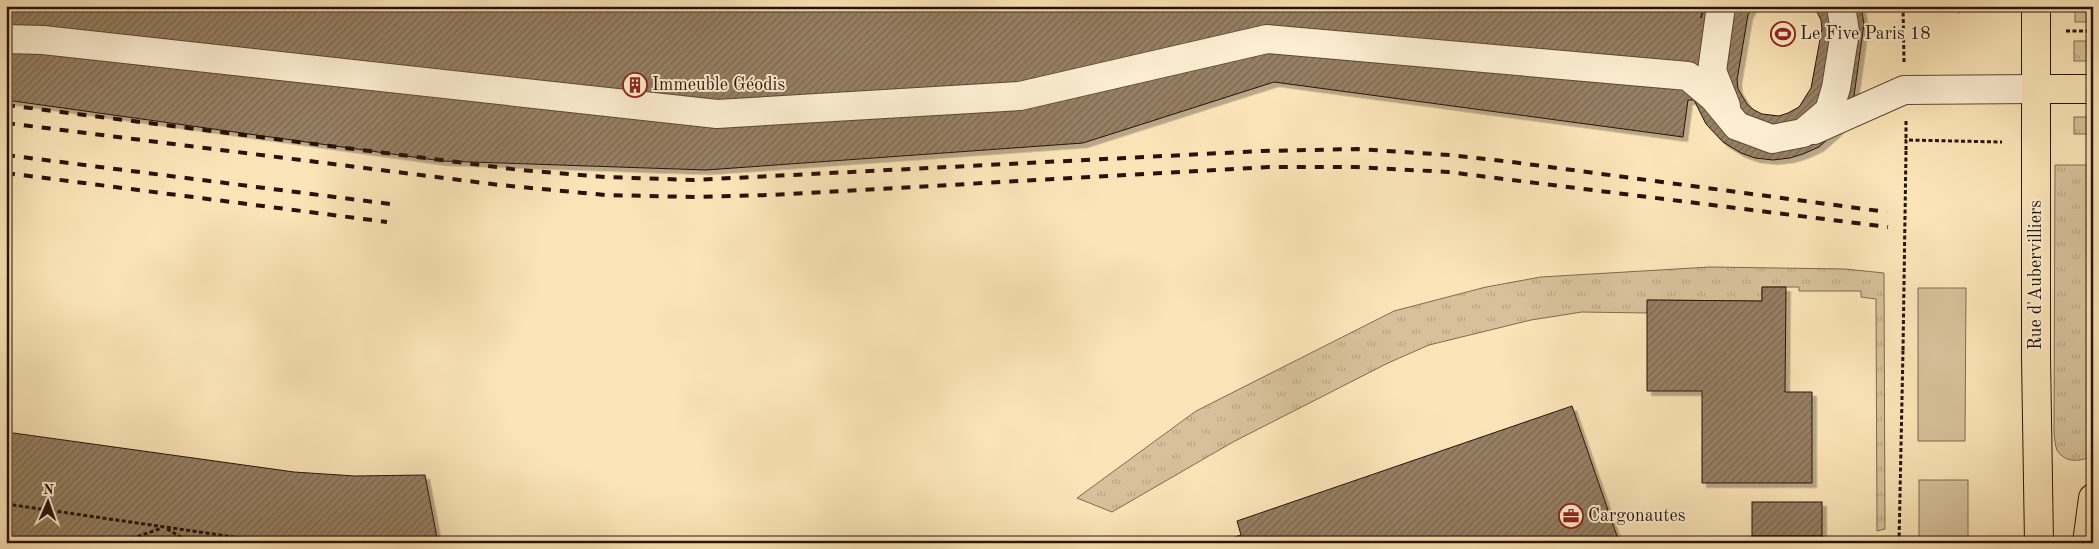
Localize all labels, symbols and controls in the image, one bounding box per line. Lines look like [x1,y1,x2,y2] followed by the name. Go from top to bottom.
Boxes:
[1770,21,1796,47] sports icon: Le Five Paris 18
[1800,25,1931,43] place label: Le Five Paris 18
[622,72,648,98] building icon: Immeuble Géodis
[652,76,785,94] place label: Immeuble Géodis
[2027,200,2045,350] street label: Rue d'Aubervilliers
[22,476,72,526] north arrow
[43,483,54,497] text: N
[1558,503,1584,529] office icon: Cargonautes
[1588,507,1686,525] place label: Cargonautes

